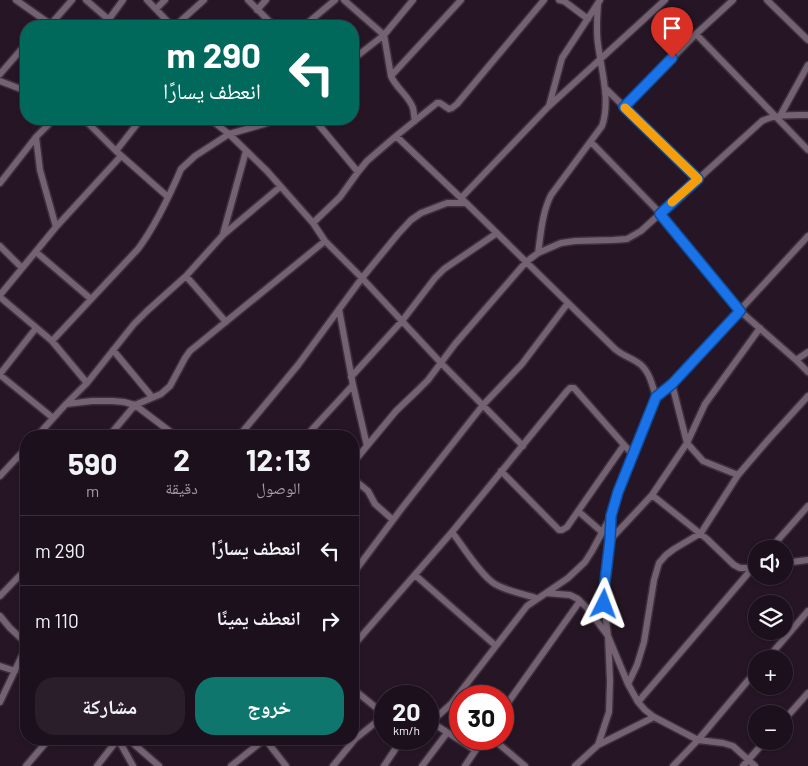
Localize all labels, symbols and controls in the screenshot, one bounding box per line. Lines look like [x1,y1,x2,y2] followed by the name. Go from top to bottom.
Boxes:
[651,7,693,58] pin
[658,14,686,42] icon: arrive
[167,33,261,75] text: 290 m
[279,40,344,105] icon: left
[163,77,261,103] text: انعطف يسارًا
[173,441,190,477] text: 2
[246,441,311,477] text: 12:13
[68,445,117,481] text: 590
[165,478,198,497] text: دقيقة
[256,478,301,497] text: الوصول
[86,481,99,500] text: m
[211,536,301,559] text: انعطف يسارًا
[316,537,344,565] icon: left
[35,539,85,562] text: 290 m
[748,540,793,750] map controls
[748,540,793,585] button: sound
[577,577,629,629] position arrow
[748,595,793,640] button: layers
[217,606,301,629] text: انعطف يمينًا
[316,607,344,635] icon: right
[35,609,79,632] text: 110 m
[748,650,793,695] button: +
[35,677,185,735] button: مشاركة
[195,677,344,735] button: خروج
[449,685,514,750] speed limit sign: 30
[392,696,421,726] text: 20
[748,705,793,750] button: −
[393,723,420,737] text: km/h

